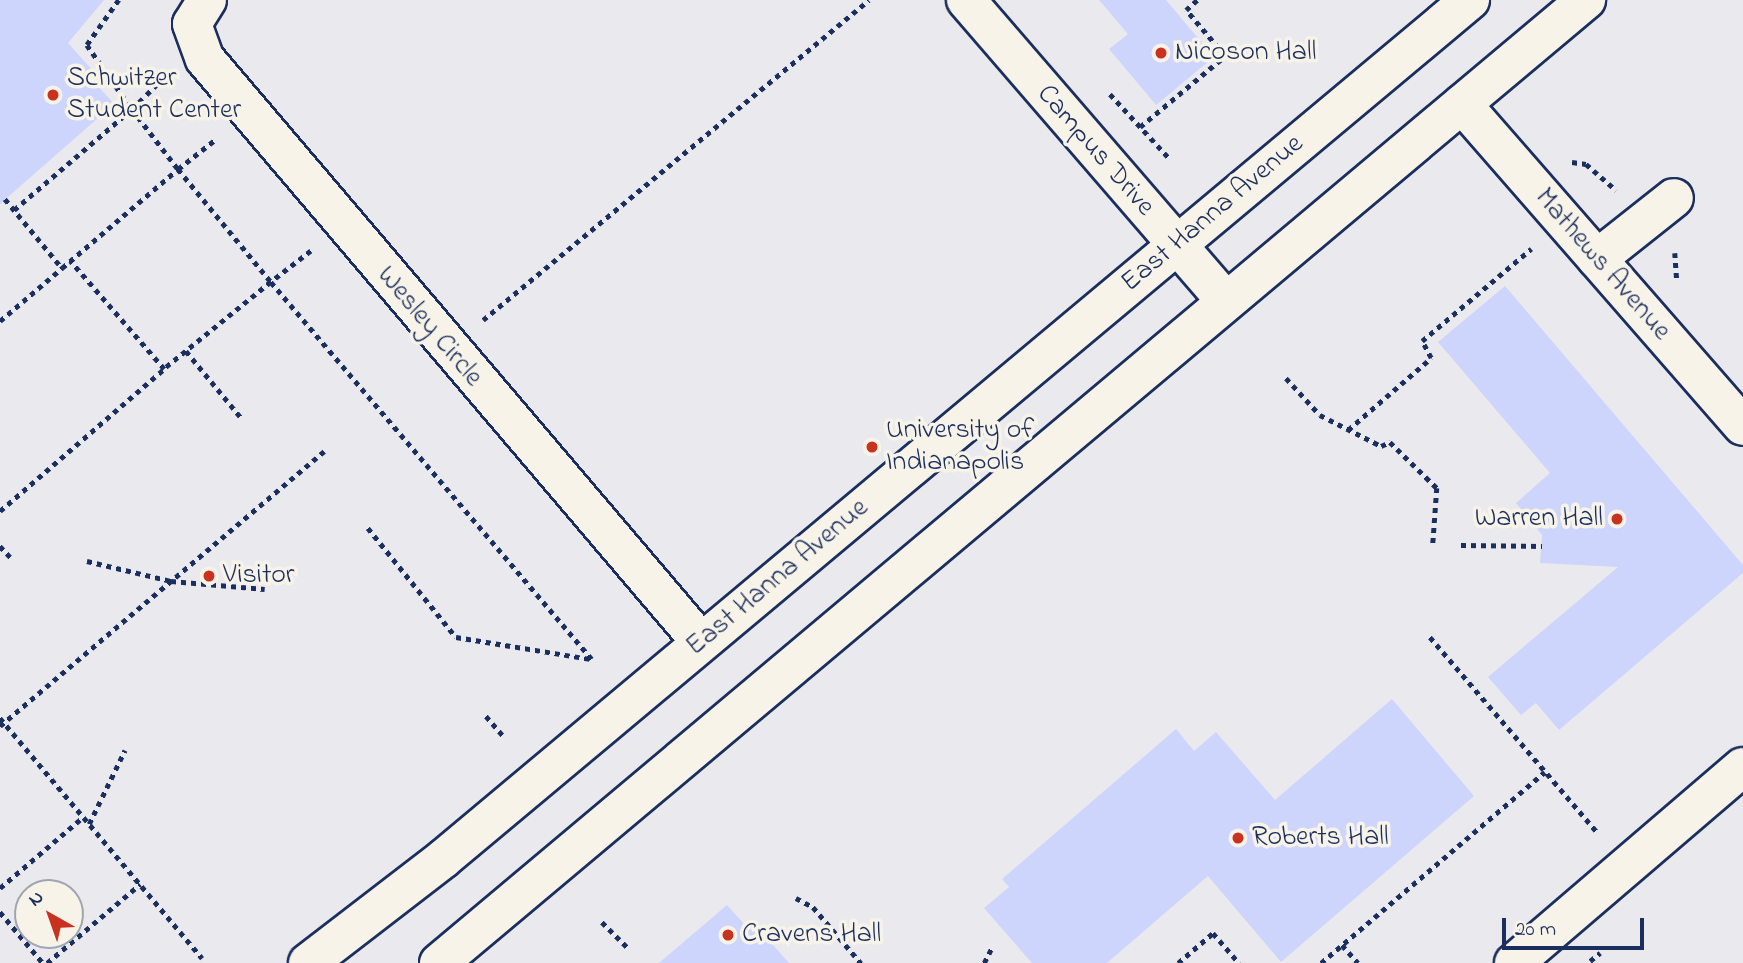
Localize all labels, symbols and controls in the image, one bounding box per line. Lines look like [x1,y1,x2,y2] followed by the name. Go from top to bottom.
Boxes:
[1175,36,1316,70] place label: Nicoson Hall
[1153,45,1169,61] marker: Nicoson Hall
[67,62,241,128] place label: Schwitzer Student Center
[1029,78,1161,224] street label: Campus Drive
[45,87,61,103] marker: Schwitzer Student Center
[1115,128,1311,300] street label: East Hanna Avenue
[1527,182,1677,348] street label: Mathews Avenue
[369,260,489,394] street label: Wesley Circle
[886,414,1034,480] place label: University of Indianapolis
[864,439,880,455] marker: University of Indianapolis
[680,492,876,664] street label: East Hanna Avenue
[1475,502,1603,536] place label: Warren Hall
[1609,511,1625,527] marker: Warren Hall
[223,559,295,593] place label: Visitor
[201,568,217,584] marker: Visitor
[1252,821,1389,855] place label: Roberts Hall
[1230,830,1246,846] marker: Roberts Hall
[14,879,84,949] north arrow
[23,885,50,914] text: N
[1505,904,1647,948] scale bar
[1515,915,1556,945] text: 20 m
[742,918,881,952] place label: Cravens Hall
[720,927,736,943] marker: Cravens Hall

